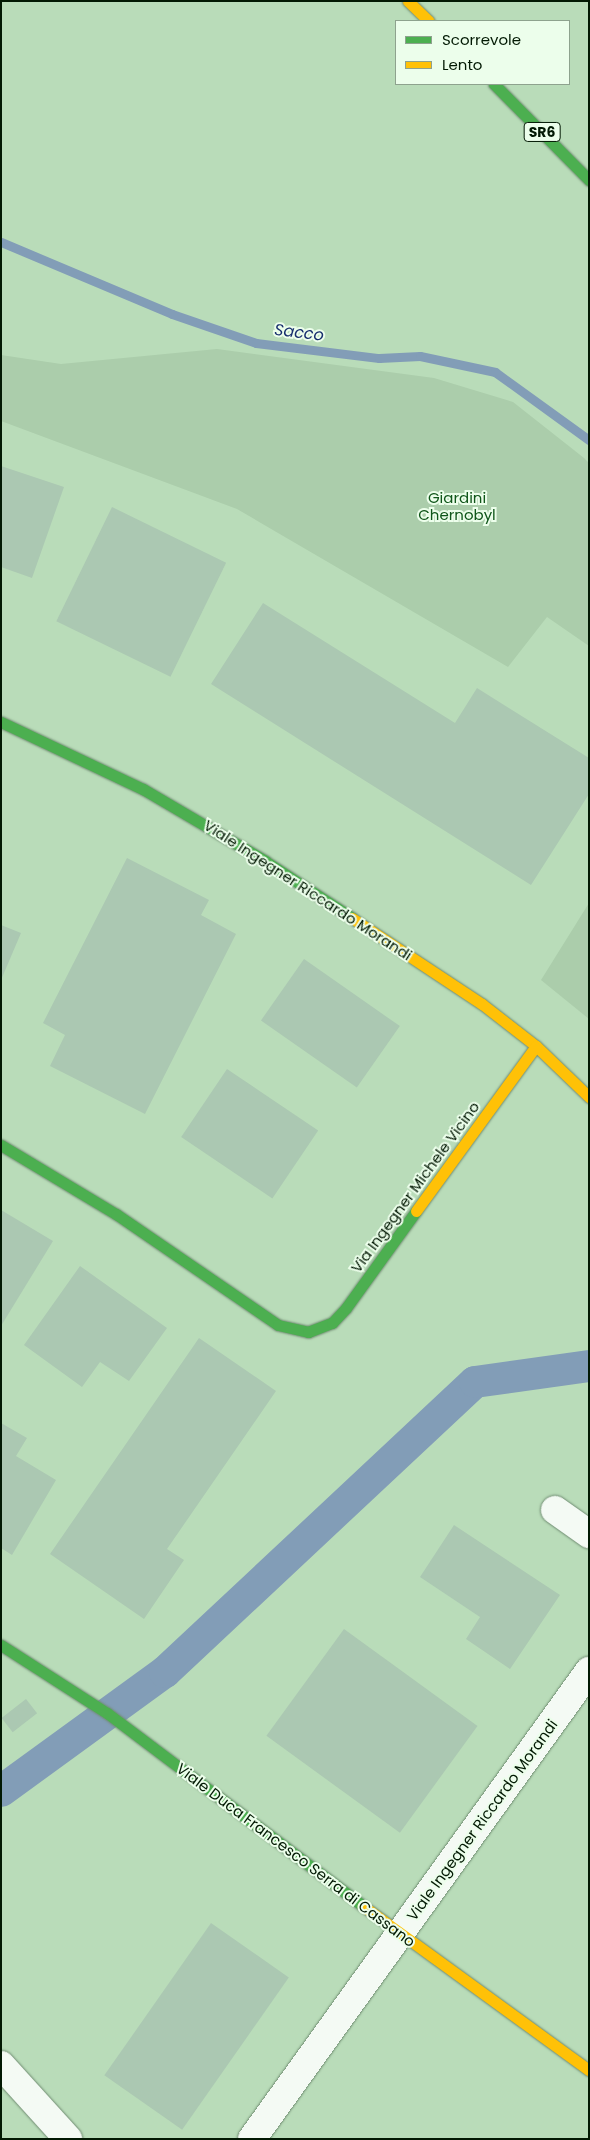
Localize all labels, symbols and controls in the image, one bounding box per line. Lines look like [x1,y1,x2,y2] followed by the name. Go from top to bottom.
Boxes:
[395,20,570,85] legend
[442,29,521,50] text: Scorrevole
[442,54,482,75] text: Lento
[523,120,561,144] road number: SR6
[273,320,325,346] water label: Sacco
[418,488,496,523] park label: Giardini Chernobyl
[201,816,415,964] street label: Viale Ingegner Riccardo Morandi
[347,1098,483,1276] street label: Via Ingegner Michele Vicino
[403,1716,561,1924] street label: Viale Ingegner Riccardo Morandi
[173,1759,419,1951] street label: Viale Duca Francesco Serra di Cassano

